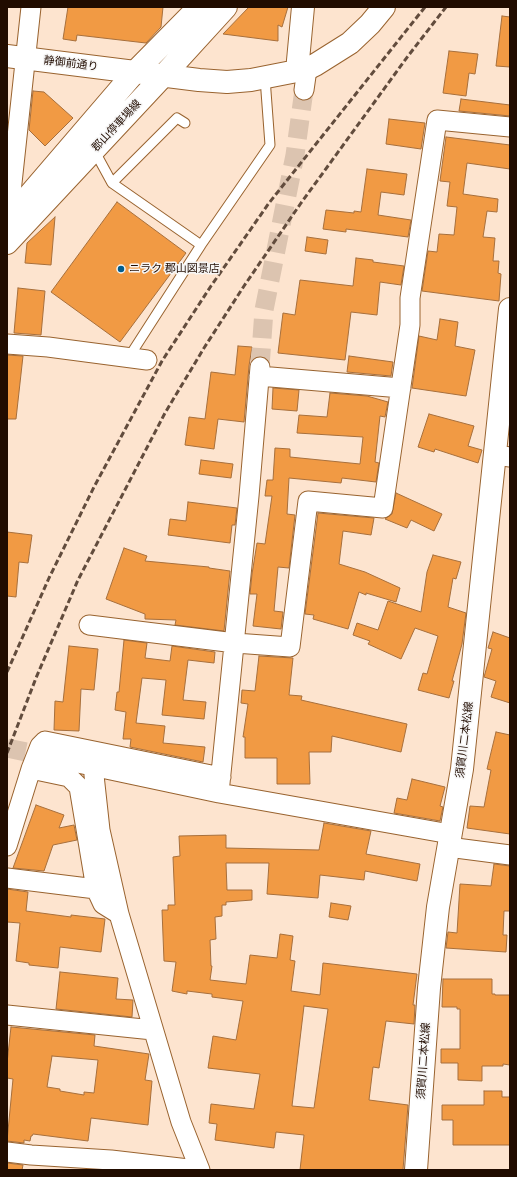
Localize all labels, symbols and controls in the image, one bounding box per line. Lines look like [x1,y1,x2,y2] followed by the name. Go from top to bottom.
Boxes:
[43,54,99,74] street label: 静御前通り
[90,97,144,155] street label: 郡山停車場線
[129,262,220,276] place label: ニラク 郡山図景店
[116,264,126,274] marker: ニラク 郡山図景店
[454,701,476,779] street label: 須賀川二本松線
[415,1022,433,1100] street label: 須賀川二本松線

